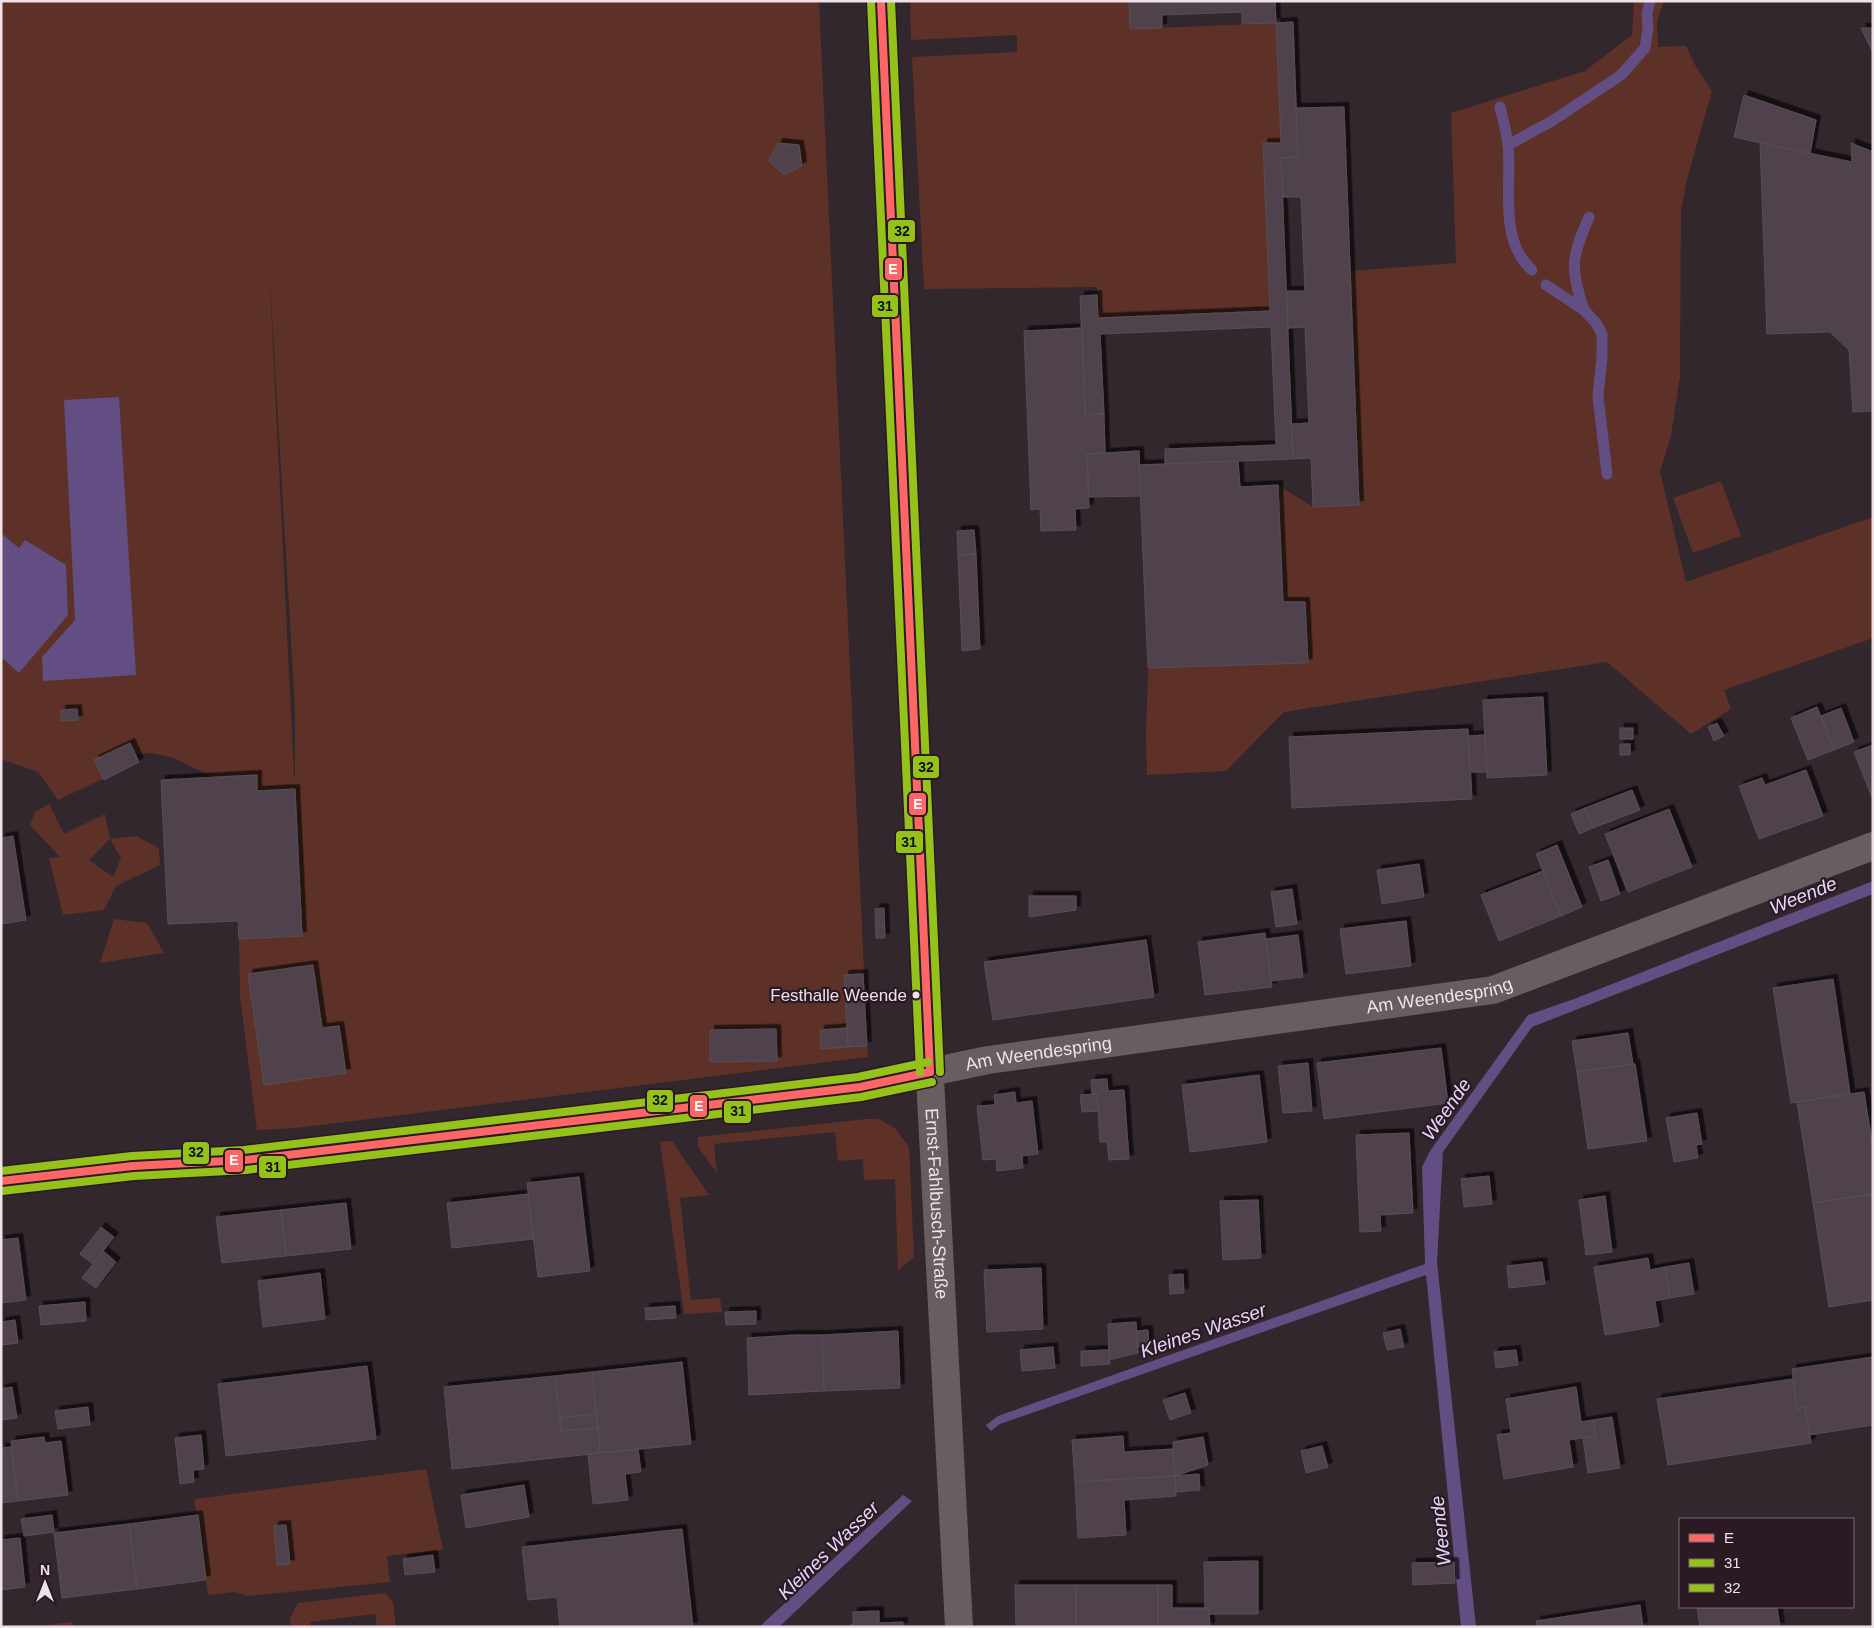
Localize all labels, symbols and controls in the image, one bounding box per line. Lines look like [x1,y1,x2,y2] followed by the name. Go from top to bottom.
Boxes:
[887,219,916,243] line badge: 32
[894,223,910,239] text: 32
[884,257,903,281] line badge: E
[888,261,898,277] text: E
[871,294,899,318] line badge: 31
[877,298,893,314] text: 31
[912,755,940,779] line badge: 32
[918,759,934,775] text: 32
[908,792,927,816] line badge: E
[913,796,923,812] text: E
[895,830,924,854] line badge: 31
[901,834,917,850] text: 31
[1767,873,1840,918] water label: Weende
[1365,974,1515,1017] street label: Am Weendespring
[770,986,907,1005] place label: Festhalle Weende
[911,990,921,1000] marker: Festhalle Weende
[963,1033,1113,1075] street label: Am Weendespring
[1418,1074,1475,1144] water label: Weende
[646,1089,674,1113] line badge: 32
[652,1092,668,1108] text: 32
[689,1094,708,1118] line badge: E
[694,1098,704,1114] text: E
[723,1100,752,1124] line badge: 31
[730,1103,746,1119] text: 31
[922,1108,952,1300] street label: Ernst-Fahlbusch-Straße
[182,1141,210,1165] line badge: 32
[188,1144,204,1160] text: 32
[224,1149,244,1173] line badge: E
[229,1152,239,1168] text: E
[258,1155,287,1179] line badge: 31
[265,1159,281,1175] text: 31
[1138,1299,1269,1362] water label: Kleines Wasser
[1426,1495,1455,1567] water label: Weende
[774,1497,883,1604] water label: Kleines Wasser
[1679,1518,1854,1608] legend
[1724,1529,1734,1546] text: E
[1724,1554,1741,1571] text: 31
[20,1558,70,1608] north arrow
[40,1562,50,1578] text: N
[1724,1579,1741,1596] text: 32

